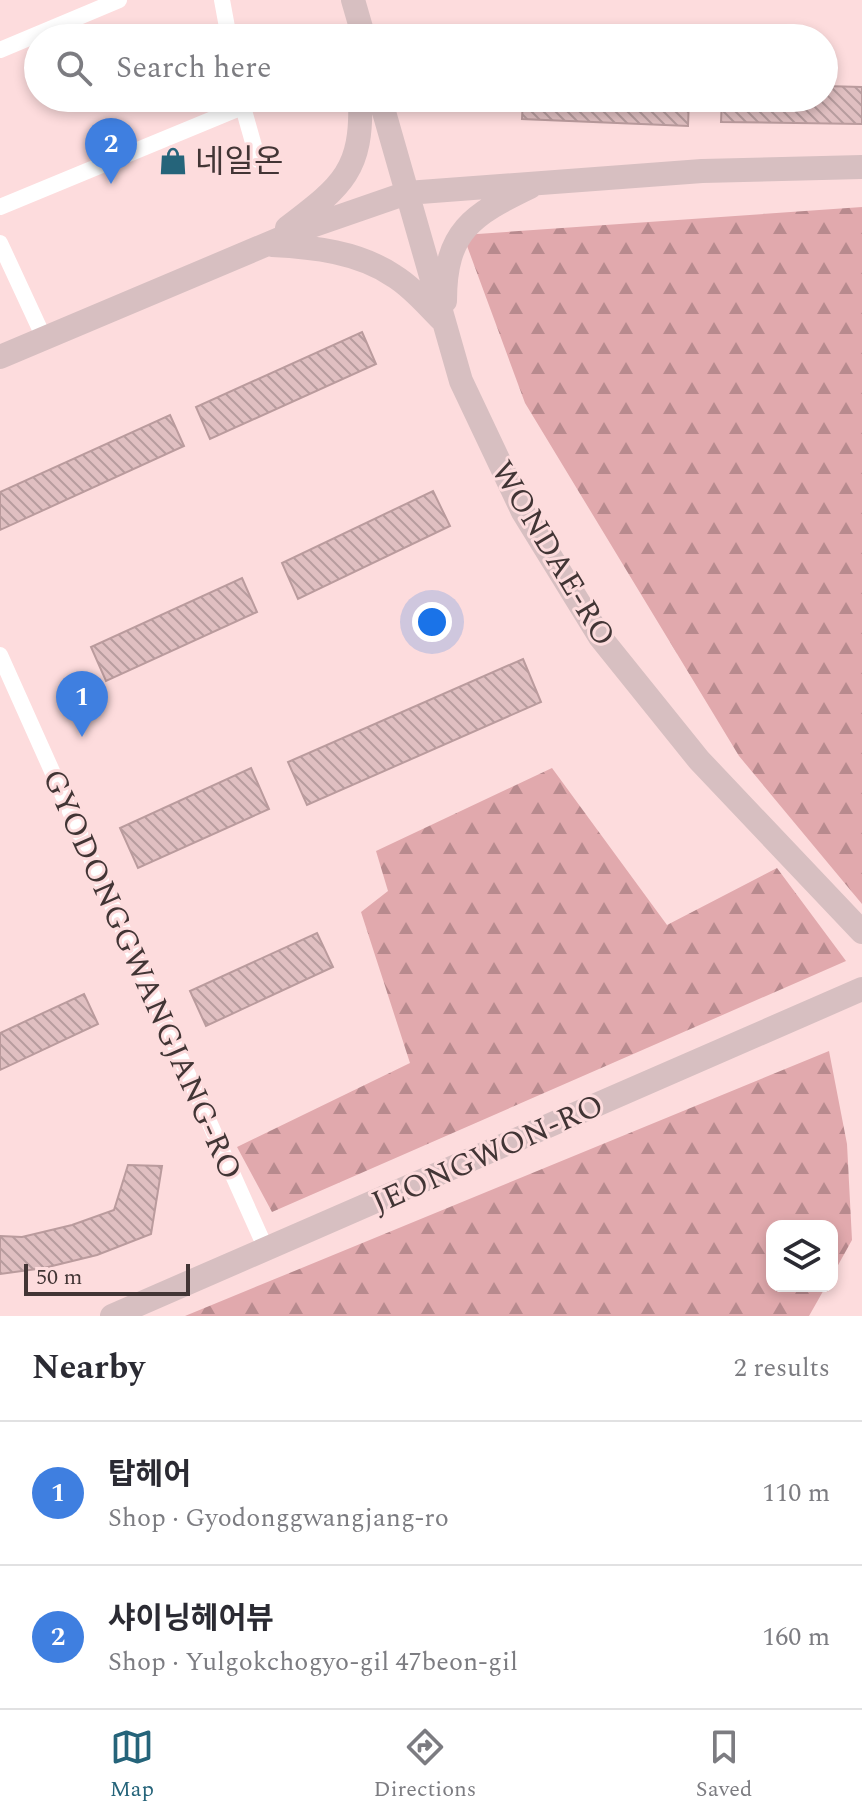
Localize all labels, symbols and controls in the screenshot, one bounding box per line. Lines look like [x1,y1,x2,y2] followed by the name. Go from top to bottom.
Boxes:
[24,24,838,112] search box
[116,45,272,91] text: Search here
[52,46,96,90] icon: search
[85,118,137,184] pin: 2
[195,138,283,187] place label: 네일온
[158,146,188,176] shop icon: 네일온
[478,451,628,656] street label: WONDAE-RO
[412,602,452,642] your location
[56,671,108,737] pin: 1
[29,761,255,1188] street label: GYODONGGWANGJANG-RO
[364,1081,612,1228] street label: JEONGWON-RO
[766,1220,838,1292] map controls
[766,1220,838,1292] button: layers
[24,1260,190,1296] scale bar
[36,1261,82,1294] text: 50 m
[32,1342,145,1394] text: Nearby
[734,1348,830,1388] text: 2 results
[108,1452,191,1498] text: 탑헤어
[51,1473,65,1513] text: 1
[762,1473,830,1513] text: 110 m
[108,1498,449,1538] text: Shop · Gyodonggwangjang-ro
[108,1596,274,1642] text: 샤이닝헤어뷰
[51,1617,65,1657] text: 2
[762,1617,830,1657] text: 160 m
[108,1642,518,1682] text: Shop · Yulgokchogyo-gil 47beon-gil
[110,1725,154,1806] tab: Map
[374,1725,476,1806] tab: Directions
[696,1725,752,1806] tab: Saved

